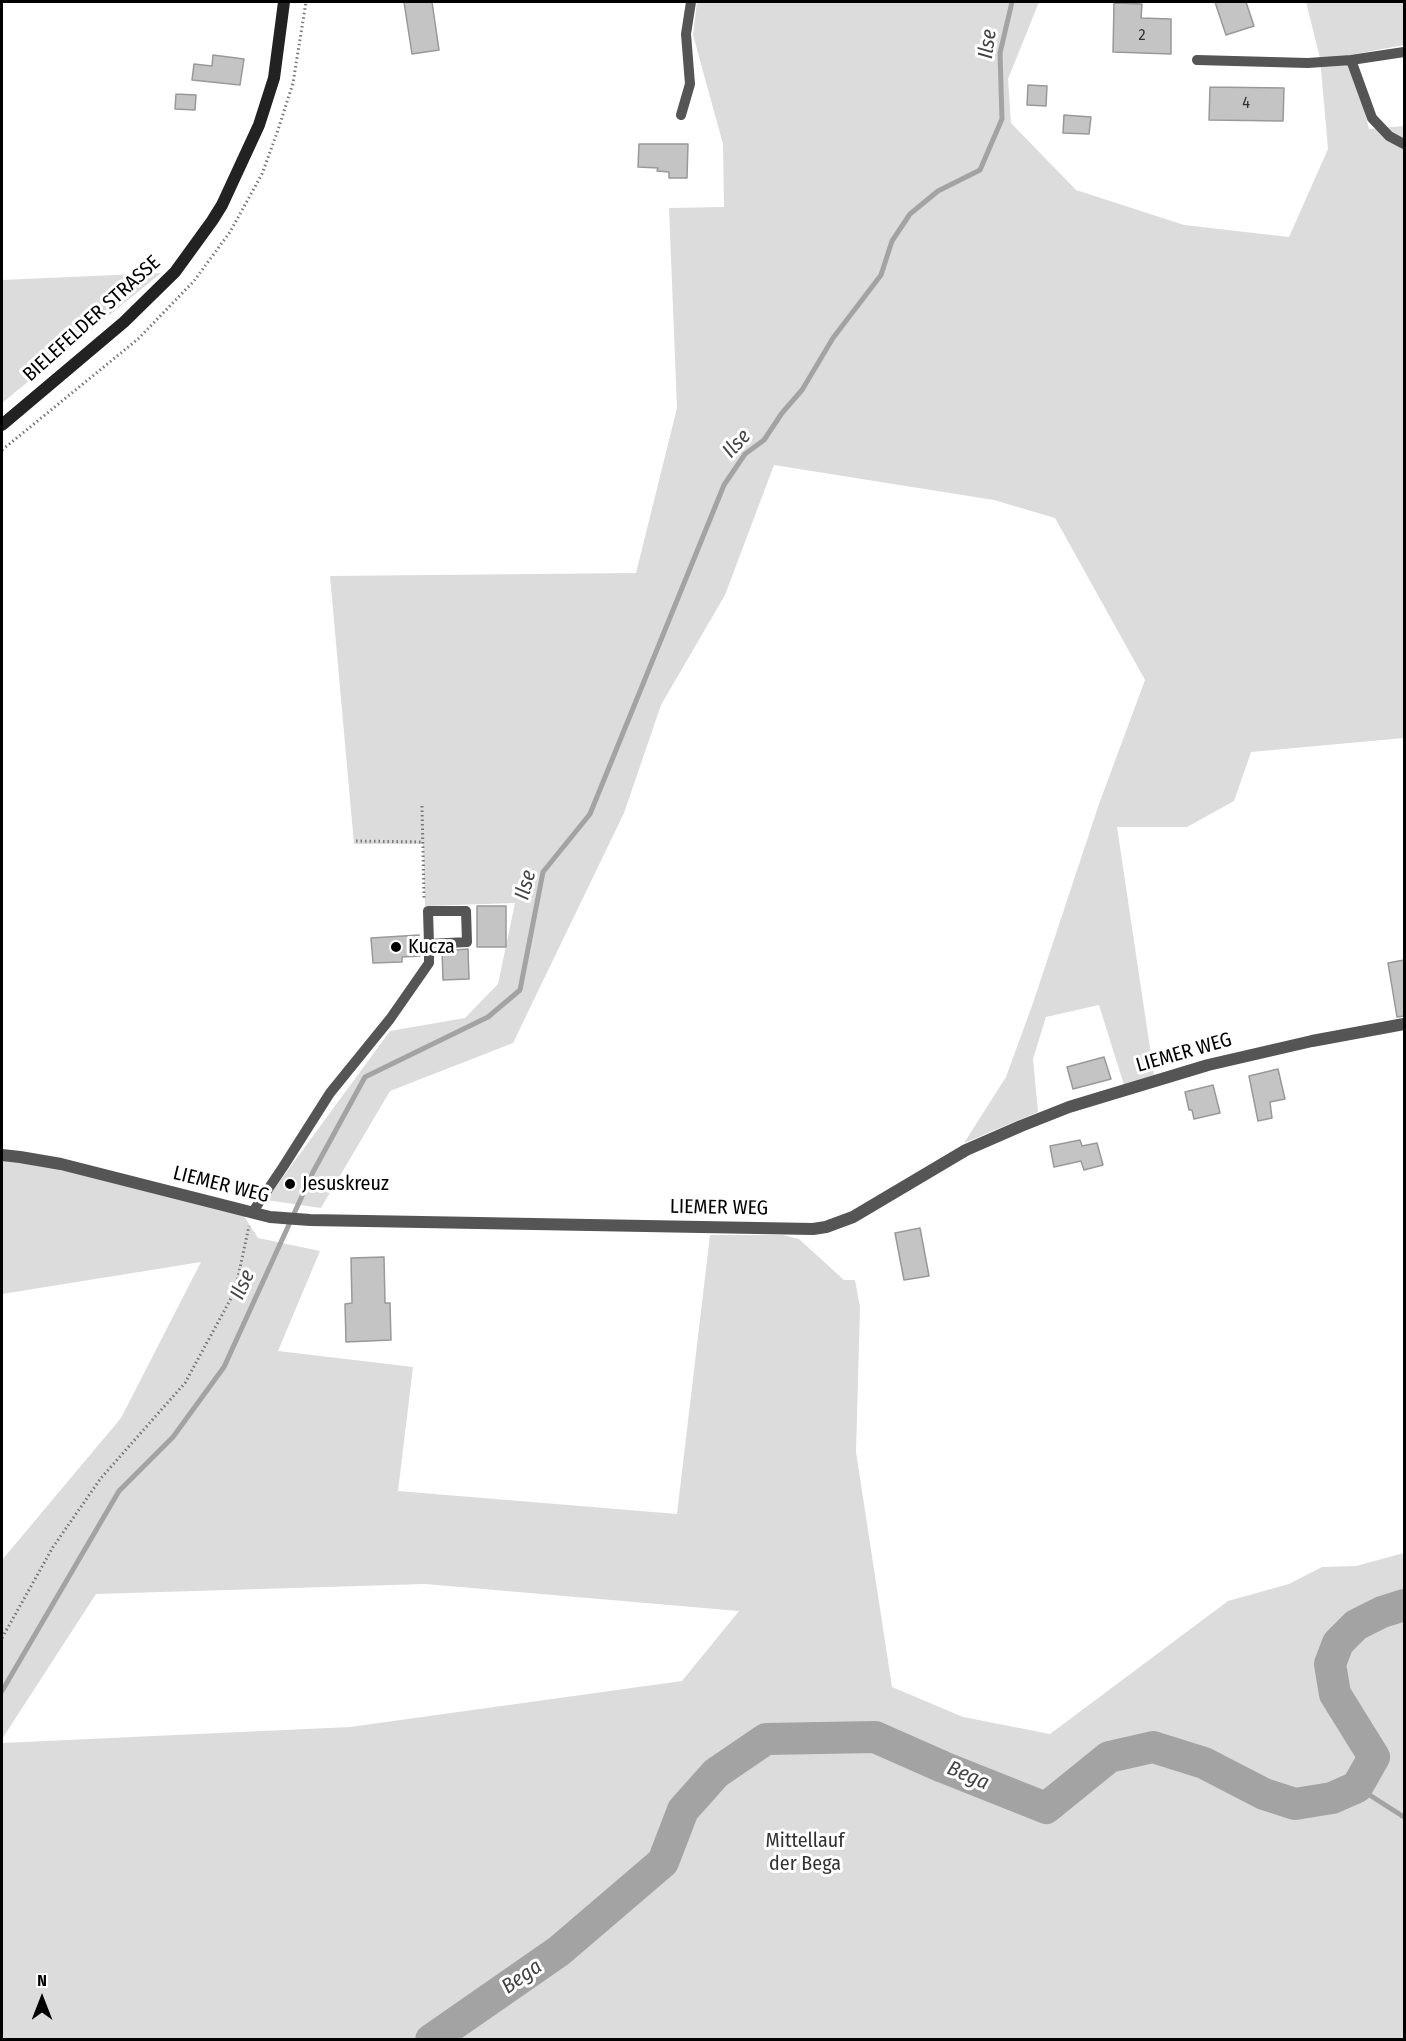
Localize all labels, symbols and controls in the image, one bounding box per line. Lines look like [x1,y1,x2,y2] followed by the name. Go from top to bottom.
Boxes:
[1138,26,1146,46] house number: 2
[973,27,1003,61] water label: Ilse
[1242,94,1250,114] house number: 4
[18,251,166,387] street label: BIELEFELDER STRASSE
[718,424,756,464] water label: Ilse
[510,867,542,903] water label: Ilse
[408,935,455,959] place label: Kucza
[389,940,403,954] marker: Kucza
[1133,1028,1235,1078] street label: LIEMER WEG
[170,1161,272,1209] street label: LIEMER WEG
[302,1172,389,1196] place label: Jesuskreuz
[283,1177,297,1191] marker: Jesuskreuz
[670,1195,768,1221] street label: LIEMER WEG
[225,1266,261,1304] water label: Ilse
[943,1756,993,1796] water label: Bega
[766,1829,844,1876] park label: Mittellauf der Bega
[497,1954,547,2000] water label: Bega
[12,1969,72,2029] north arrow
[37,1971,47,1990] text: N

